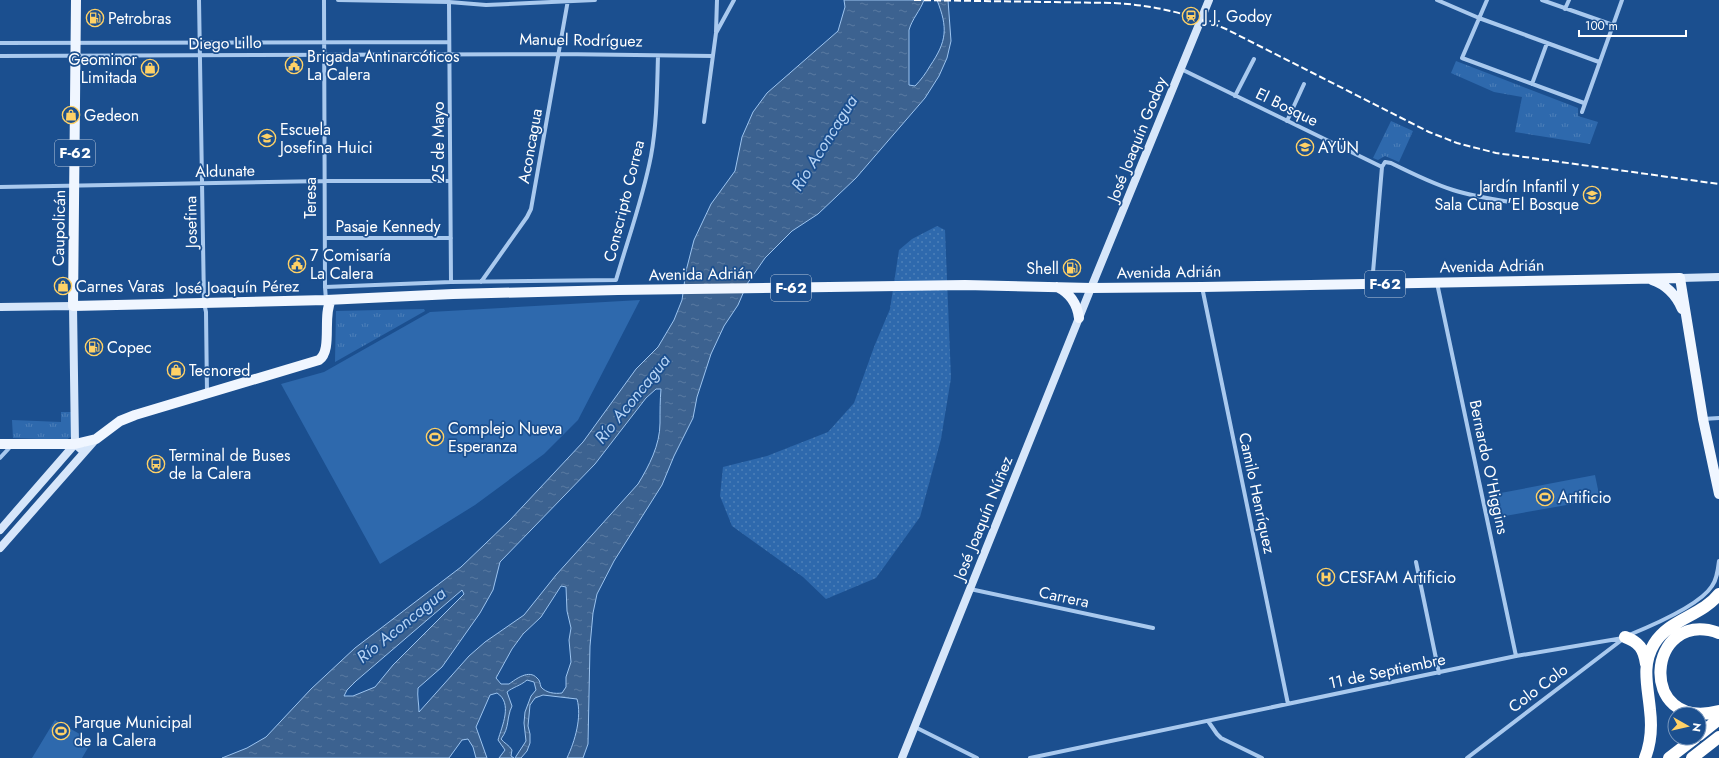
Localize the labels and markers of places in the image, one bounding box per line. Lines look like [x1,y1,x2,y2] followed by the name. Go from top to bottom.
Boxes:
[1202,5,1273,28] place label: J.J. Godoy
[1181,6,1201,26] station icon: J.J. Godoy
[108,7,171,30] place label: Petrobras
[85,8,105,28] fuel station icon: Petrobras
[307,45,460,86] place label: Brigada Antinarcóticos La Calera
[68,48,138,89] place label: Geominor Limitada
[284,55,304,75] public building icon: Brigada Antinarcóticos La Calera
[140,58,160,78] shop icon: Geominor Limitada
[84,104,139,127] place label: Gedeon
[61,105,81,125] shop icon: Gedeon
[278,118,373,159] place label: Escuela Josefina Huici
[257,128,277,148] school or university icon: Escuela Josefina Huici
[1318,136,1359,159] place label: AYÜN
[1295,137,1315,157] school or university icon: AYÜN
[1434,175,1580,216] place label: Jardín Infantil y Sala Cuna 'El Bosque
[1582,185,1602,205] school or university icon: Jardín Infantil y Sala Cuna 'El Bosque
[310,244,391,285] place label: 7 Comisaría La Calera
[287,254,307,274] public building icon: 7 Comisaría La Calera
[1026,257,1059,280] place label: Shell
[1062,258,1082,278] fuel station icon: Shell
[76,275,164,298] place label: Carnes Varas
[53,276,73,296] shop icon: Carnes Varas
[107,336,152,359] place label: Copec
[84,337,104,357] fuel station icon: Copec
[189,359,250,382] place label: Tecnored
[166,360,186,380] shop icon: Tecnored
[448,417,562,458] place label: Complejo Nueva Esperanza
[425,427,445,447] sports icon: Complejo Nueva Esperanza
[169,444,290,485] place label: Terminal de Buses de la Calera
[146,454,166,474] bus stop icon: Terminal de Buses de la Calera
[1558,486,1612,509] place label: Artificio
[1535,487,1555,507] sports icon: Artificio
[1339,566,1456,589] place label: CESFAM Artificio
[1316,567,1336,587] hospital icon: CESFAM Artificio
[74,711,192,752] place label: Parque Municipal de la Calera
[51,721,71,741] sports icon: Parque Municipal de la Calera

